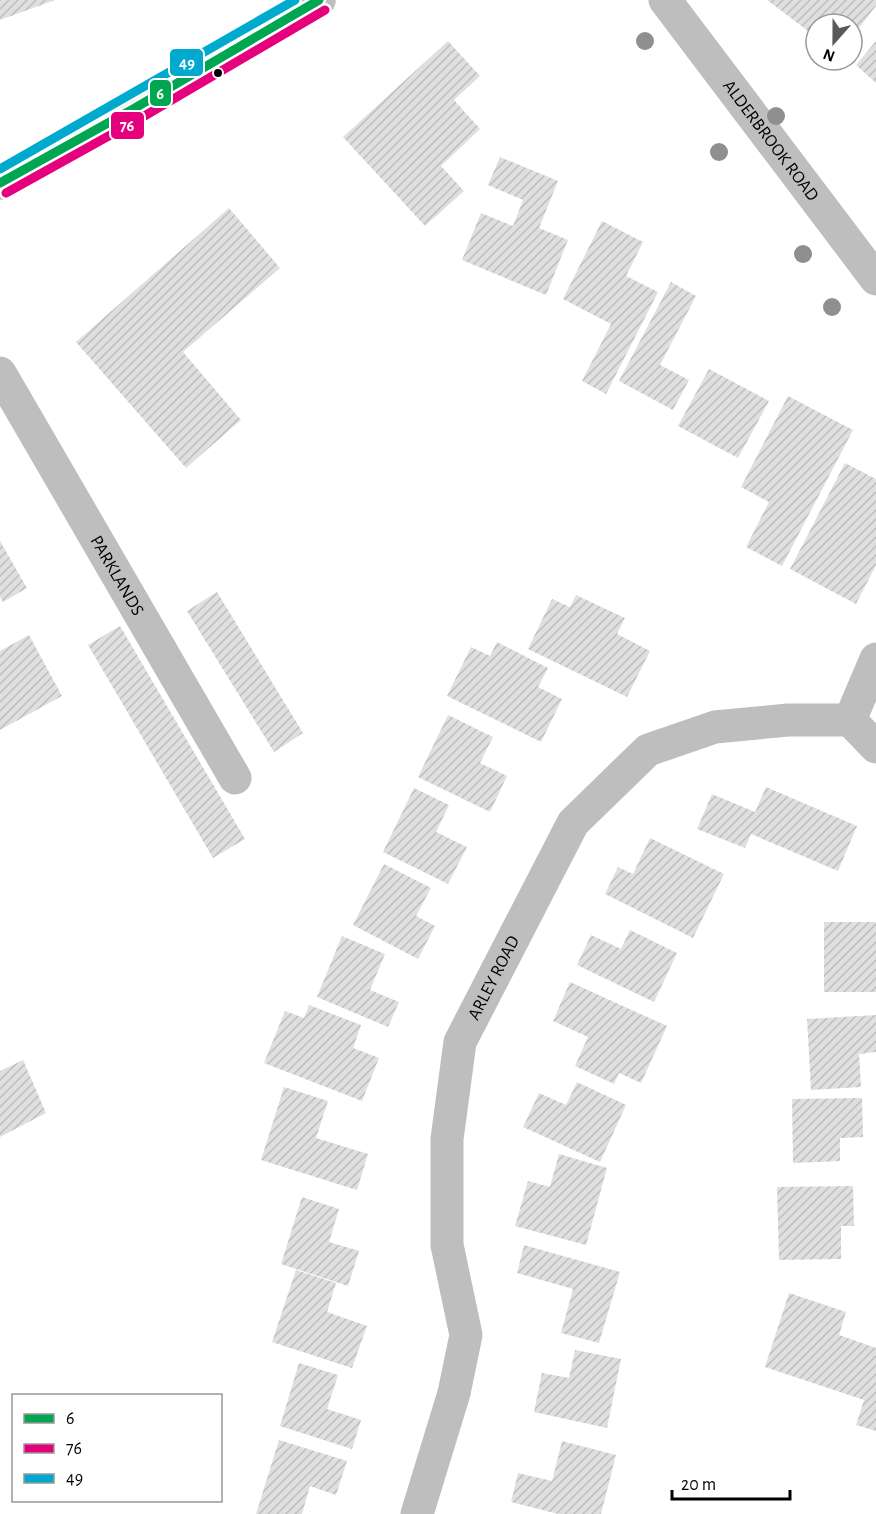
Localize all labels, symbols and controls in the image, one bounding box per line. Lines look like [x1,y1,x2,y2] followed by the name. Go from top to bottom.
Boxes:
[804,12,864,72] north arrow
[821,46,837,65] text: N
[169,48,204,77] line badge: 49
[179,55,195,71] text: 49
[212,67,224,79] unlabelled marker
[719,77,822,205] street label: ALDERBROOK ROAD
[149,79,172,107] line badge: 6
[156,86,164,102] text: 6
[110,111,145,140] line badge: 76
[120,118,135,134] text: 76
[86,533,147,619] street label: PARKLANDS
[465,933,523,1023] street label: ARLEY ROAD
[12,1394,222,1502] legend
[66,1410,74,1428] text: 6
[66,1440,82,1458] text: 76
[672,1463,790,1501] scale bar
[66,1470,83,1488] text: 49
[681,1476,716,1494] text: 20 m

